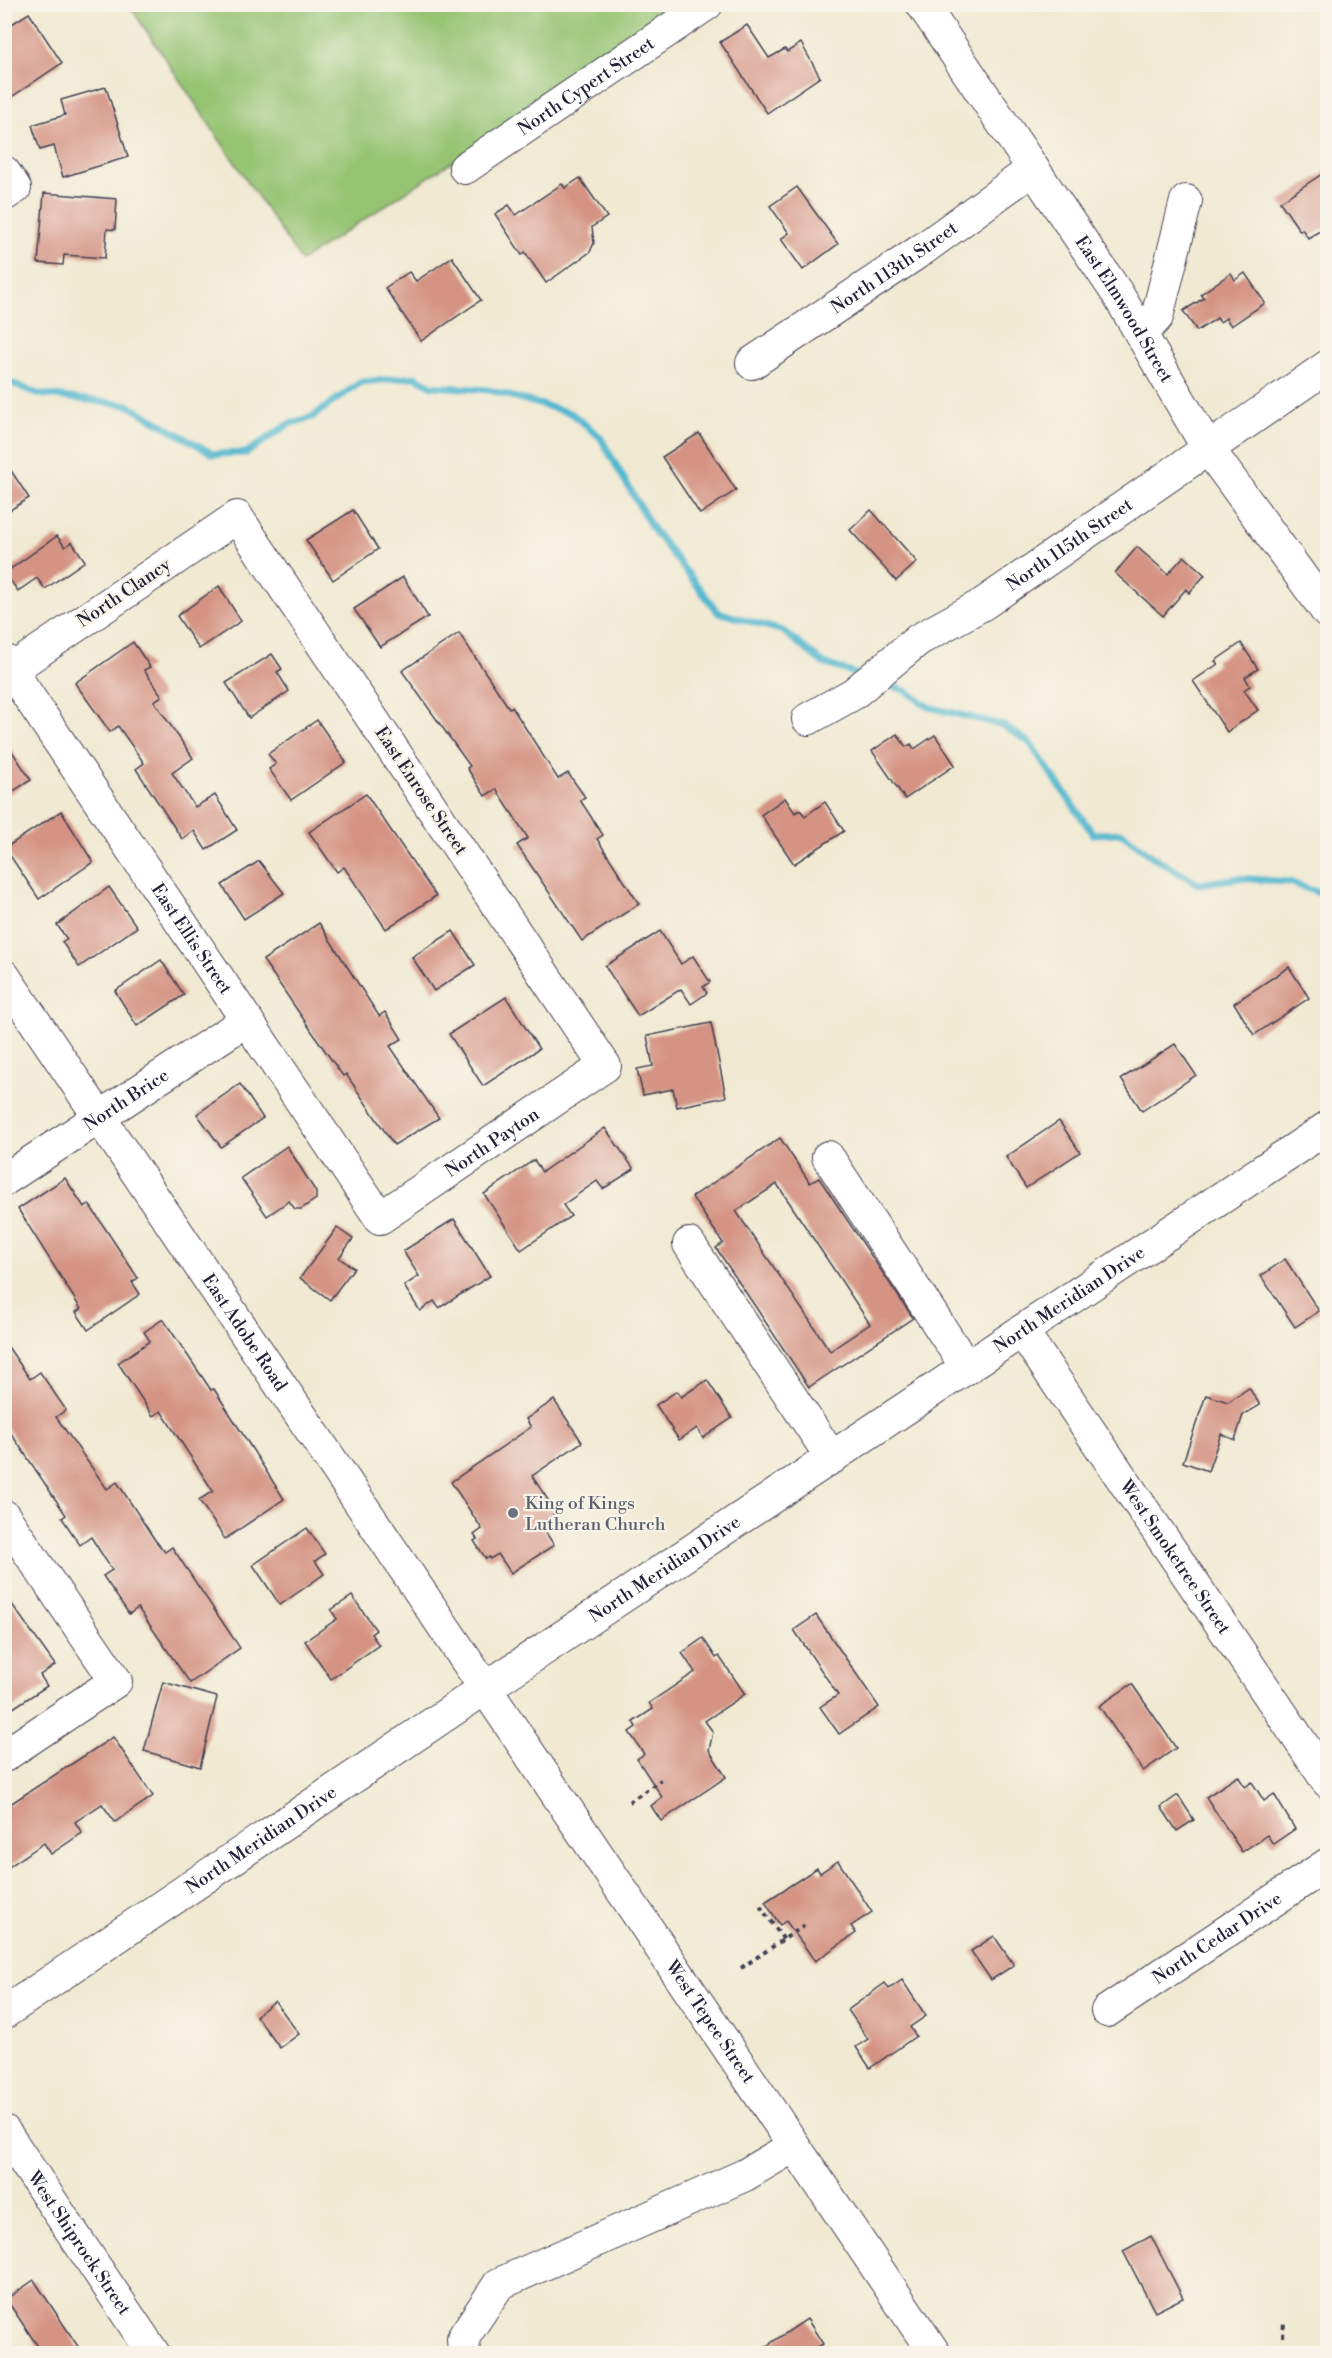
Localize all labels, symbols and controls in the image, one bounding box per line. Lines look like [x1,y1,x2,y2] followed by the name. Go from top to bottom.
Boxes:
[513,31,659,141] street label: North Cypert Street
[826,216,962,319] street label: North 113th Street
[1070,231,1179,387] street label: East Elmwood Street
[1001,493,1137,596] street label: North 115th Street
[73,553,175,633] street label: North Clancy
[370,722,473,860] street label: East Enrose Street
[146,879,238,999] street label: East Ellis Street
[79,1063,173,1136] street label: North Brice
[440,1102,544,1182] street label: North Payton
[989,1241,1149,1358] street label: North Meridian Drive
[197,1269,293,1396] street label: East Adobe Road
[1114,1474,1236,1639] street label: West Smoketree Street
[525,1492,666,1536] place label: King of Kings Lutheran Church
[506,1506,520,1520] marker: King of Kings Lutheran Church
[584,1510,745,1628] street label: North Meridian Drive
[181,1780,341,1899] street label: North Meridian Drive
[1148,1887,1286,1989] street label: North Cedar Drive
[660,1955,761,2088] street label: West Tepee Street
[22,2166,136,2320] street label: West Shiprock Street

